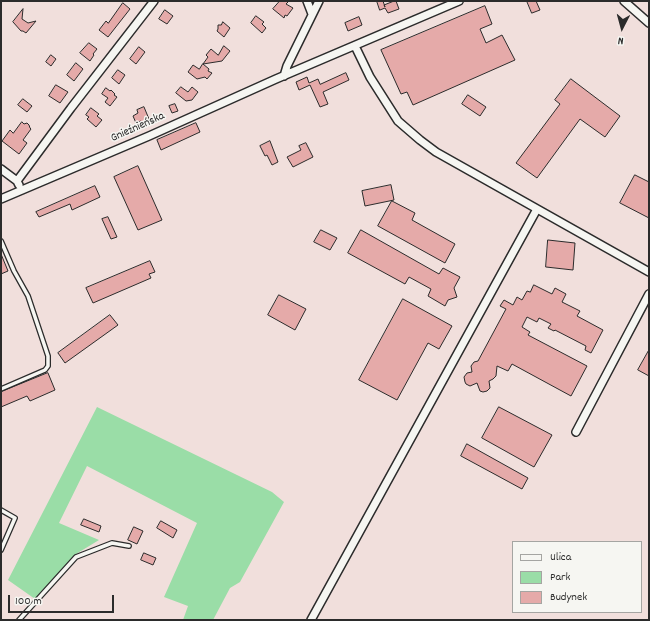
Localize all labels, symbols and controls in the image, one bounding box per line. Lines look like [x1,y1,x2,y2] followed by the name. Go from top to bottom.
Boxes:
[602,8,642,48] north arrow
[617,32,624,48] text: N
[109,110,167,146] street label: Gnieźnieńska
[512,541,642,613] legend
[550,549,571,566] text: Ulica
[550,569,570,586] text: Park
[10,587,116,613] scale bar
[550,589,587,606] text: Budynek
[15,593,42,610] text: 100 m

